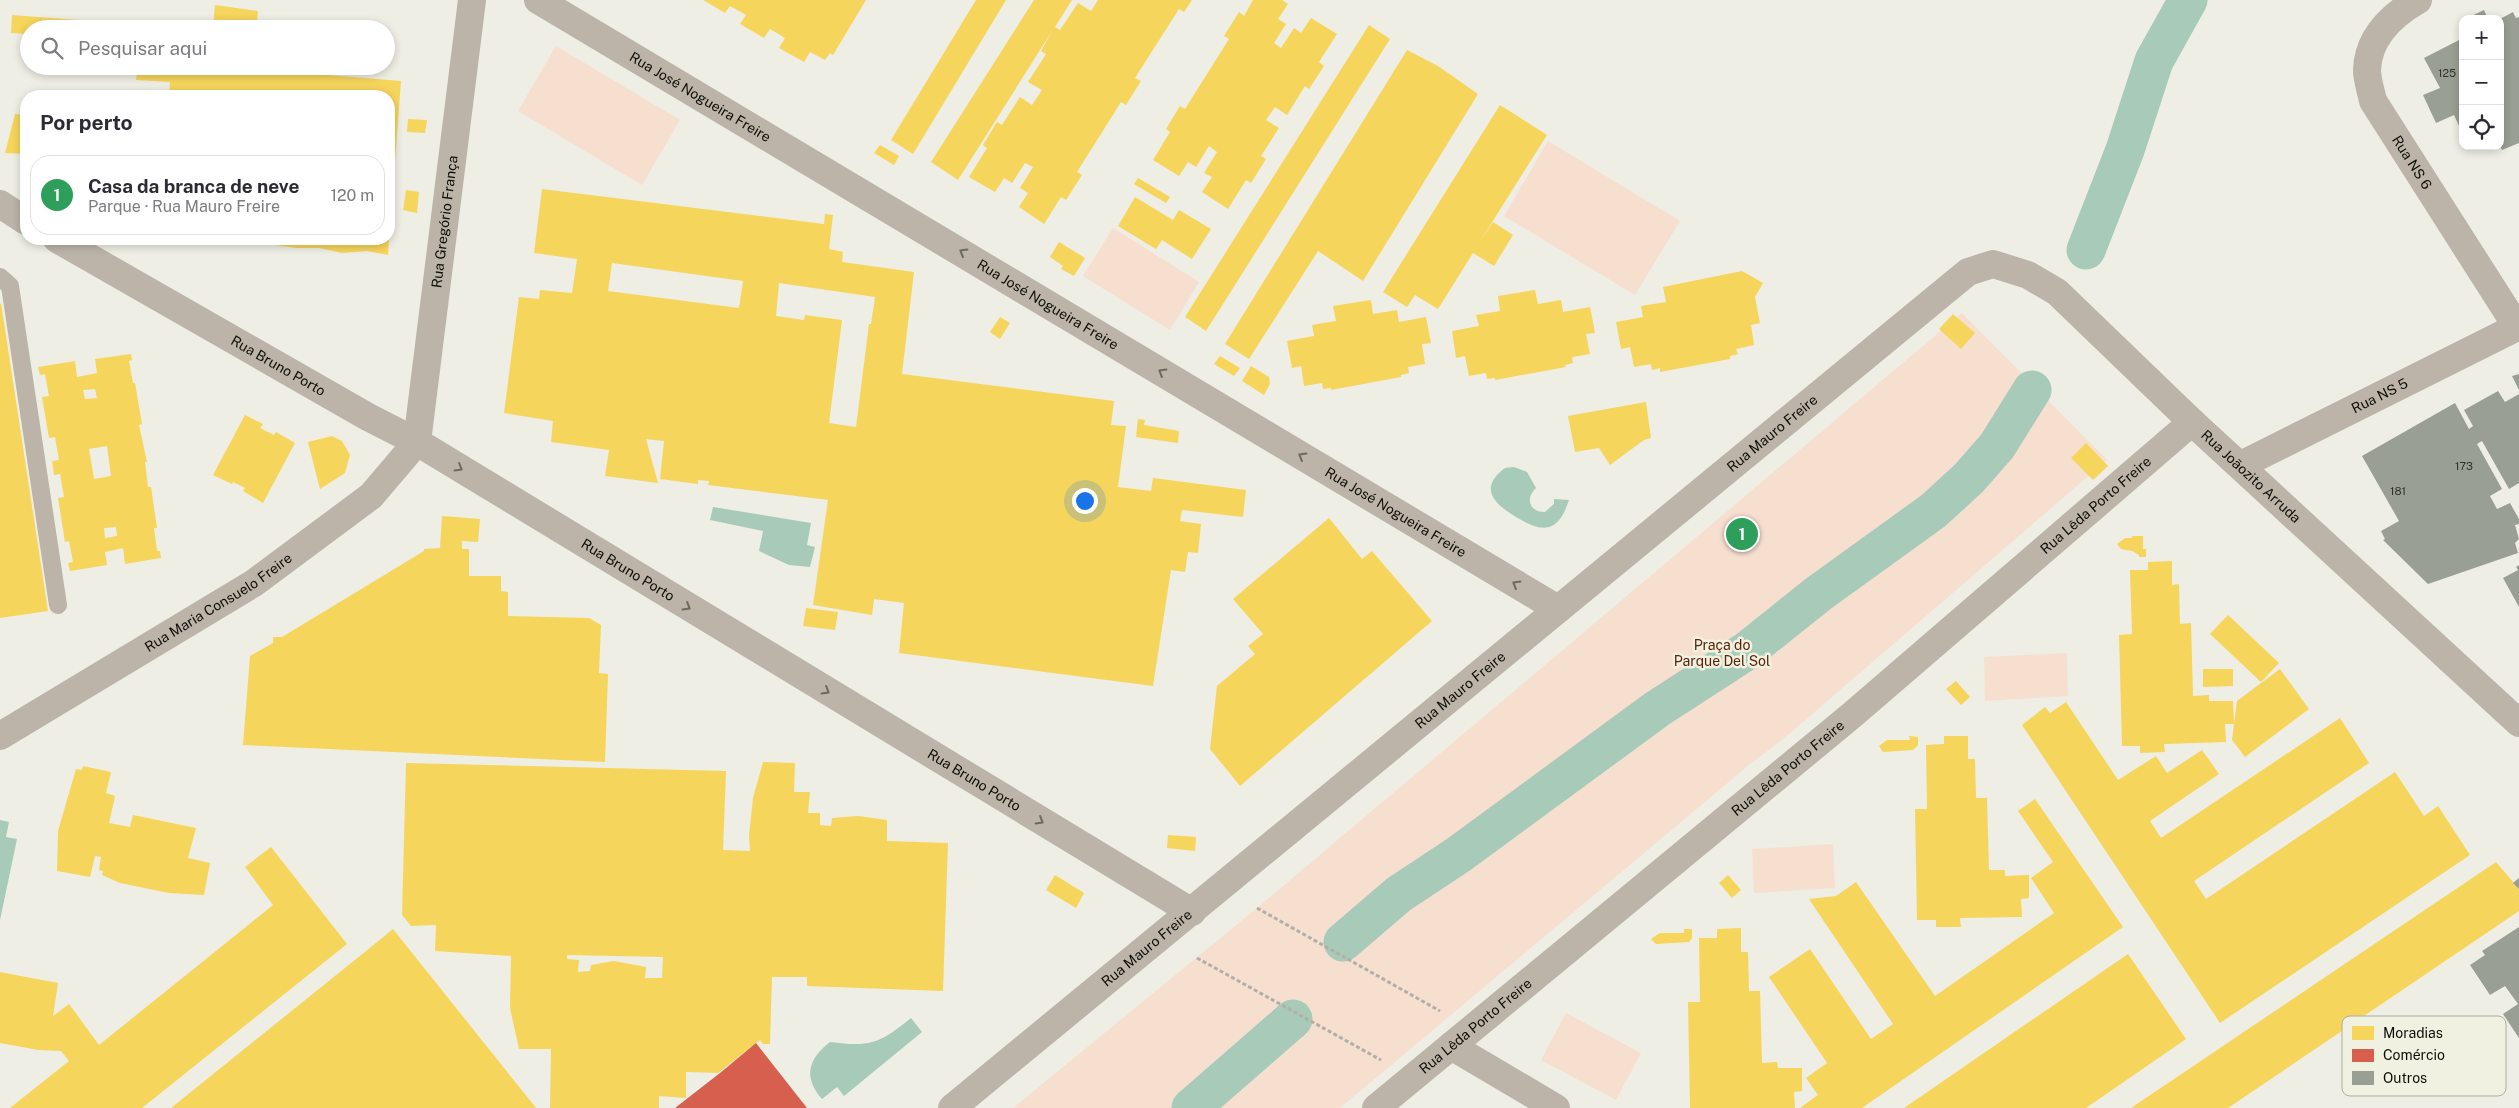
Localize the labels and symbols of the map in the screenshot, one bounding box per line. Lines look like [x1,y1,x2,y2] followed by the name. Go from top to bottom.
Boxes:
[627,49,774,145] street label: Rua José Nogueira Freire
[2438,67,2456,79] house number: 125
[2389,132,2435,192] street label: Rua NS 6
[428,154,461,289] street label: Rua Gregório França
[959,249,968,259] one-way arrow
[974,256,1122,353] street label: Rua José Nogueira Freire
[228,332,328,399] street label: Rua Bruno Porto
[1159,369,1168,379] one-way arrow
[2349,375,2411,416] street label: Rua NS 5
[1724,391,1820,475] street label: Rua Mauro Freire
[2198,427,2304,526] street label: Rua Joãozito Arruda
[1298,452,1307,462] one-way arrow
[2037,453,2154,557] street label: Rua Lêda Porto Freire
[2455,460,2473,472] house number: 173
[453,461,462,471] one-way arrow
[1322,464,1469,560] street label: Rua José Nogueira Freire
[2390,485,2406,497] house number: 181
[1072,488,1098,514] your location
[1726,515,1758,553] pin: 1
[578,536,678,604] street label: Rua Bruno Porto
[142,550,295,655] street label: Rua Maria Consuelo Freire
[1513,581,1522,591] one-way arrow
[682,601,691,611] one-way arrow
[1674,637,1770,669] park label: Praça do Parque Del Sol
[1412,648,1509,732] street label: Rua Mauro Freire
[821,684,830,694] one-way arrow
[1728,717,1847,819] street label: Rua Lêda Porto Freire
[925,746,1024,814] street label: Rua Bruno Porto
[1035,814,1044,824] one-way arrow
[1098,906,1195,990] street label: Rua Mauro Freire
[1416,975,1535,1077] street label: Rua Lêda Porto Freire
[2342,1016,2506,1096] legend
[2383,1025,2443,1041] text: Moradias
[2383,1047,2445,1063] text: Comércio
[2383,1070,2427,1086] text: Outros

